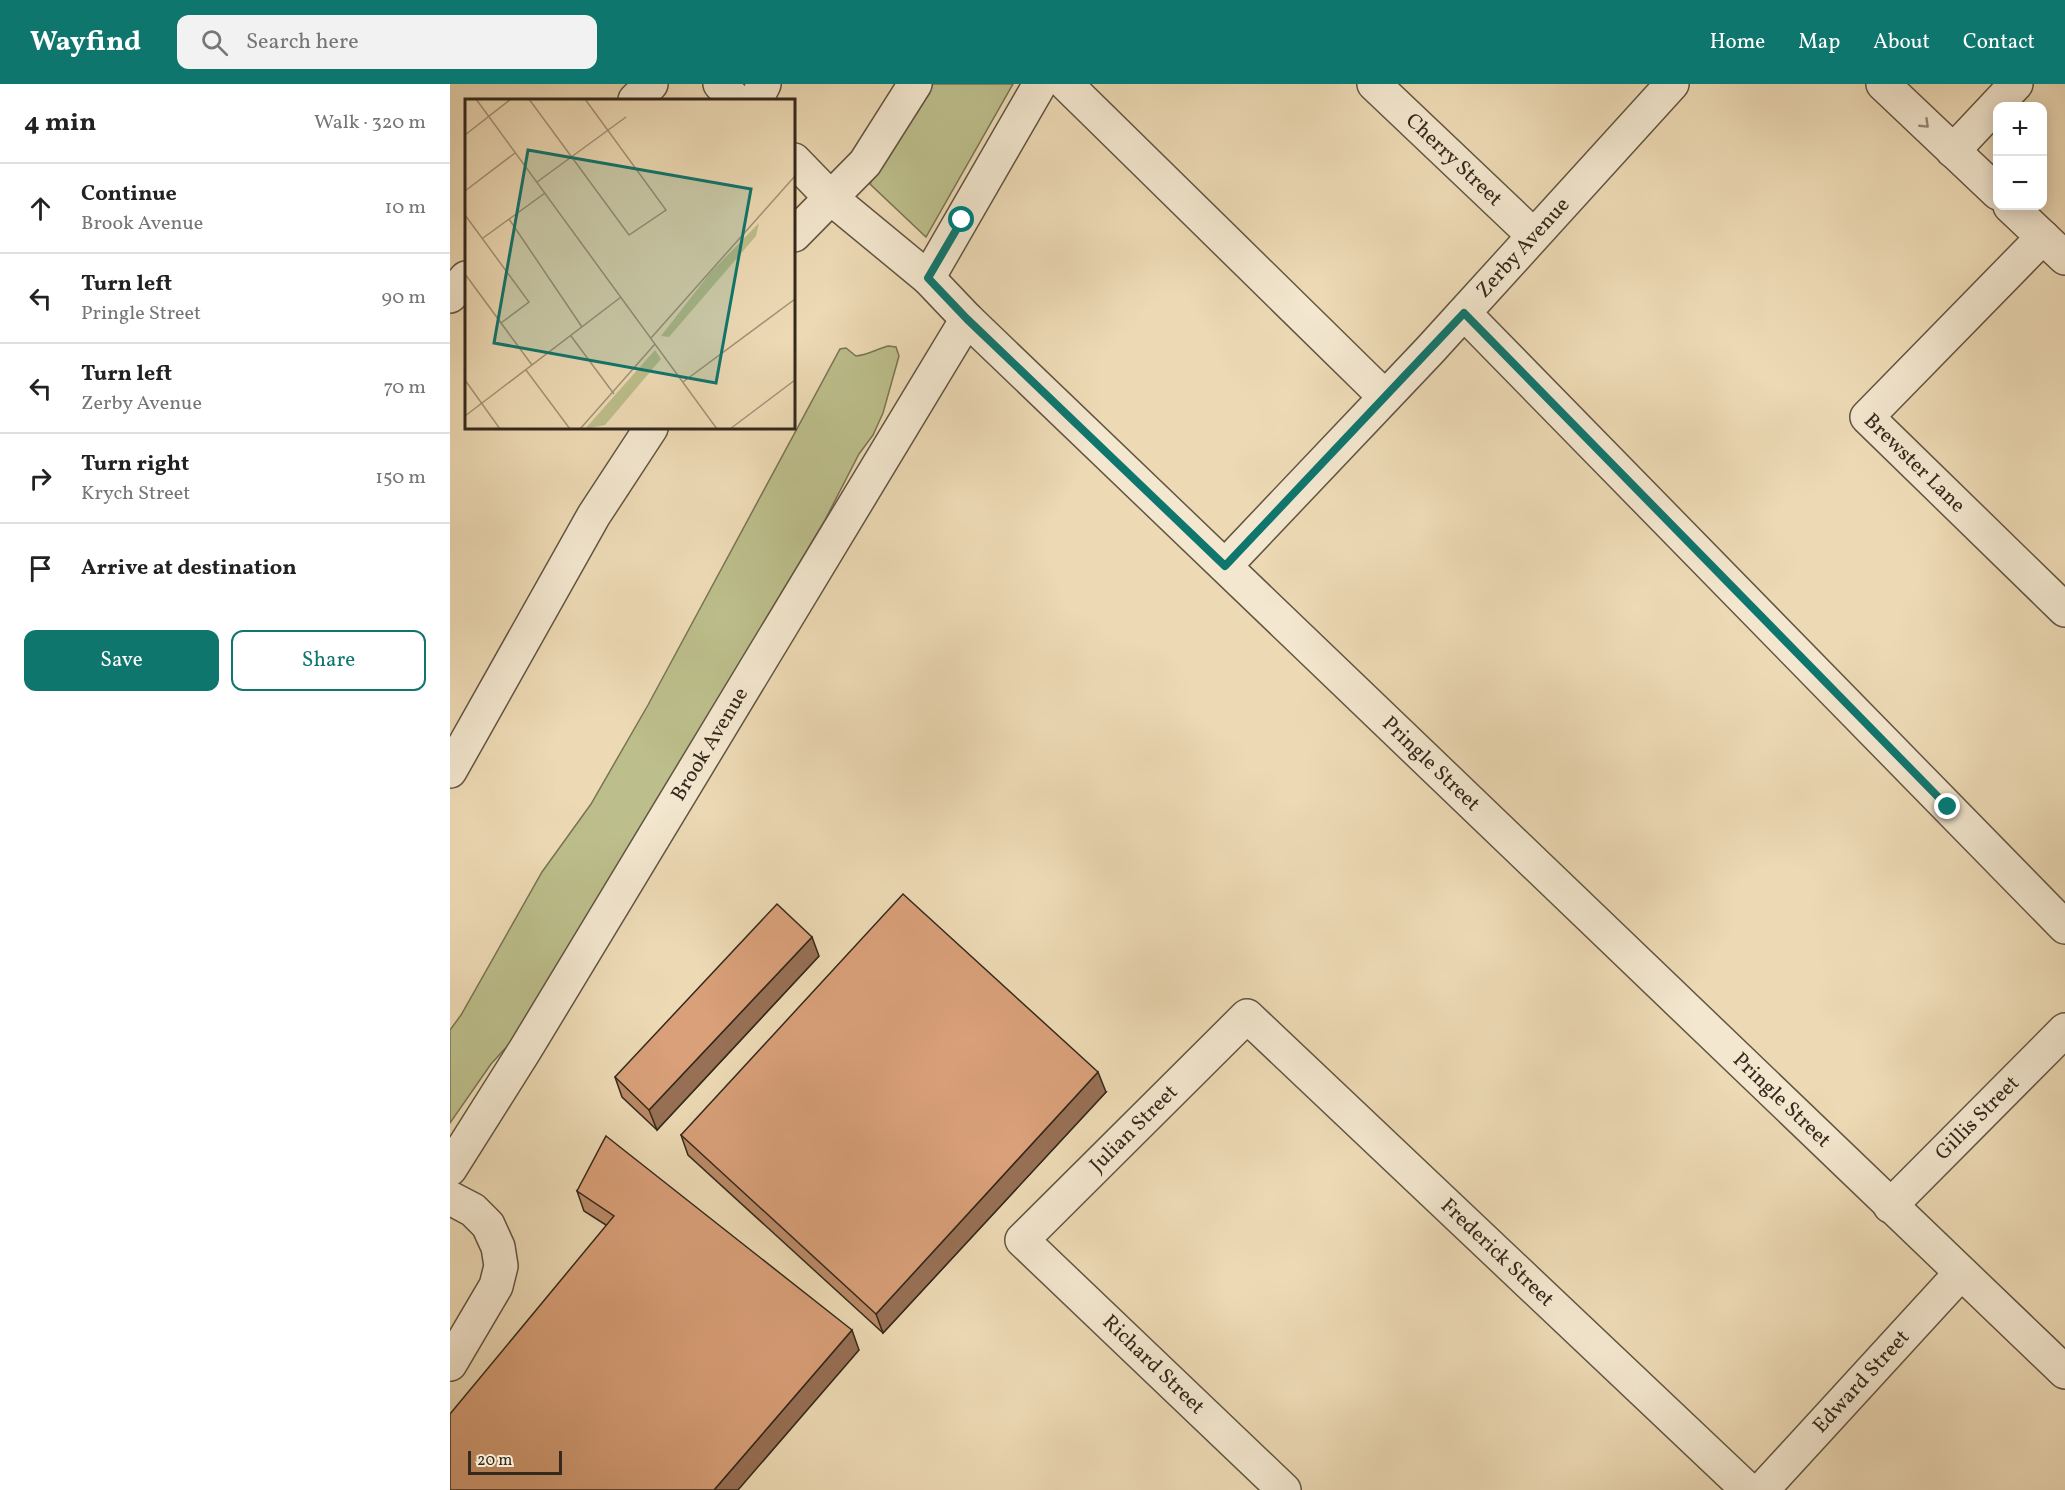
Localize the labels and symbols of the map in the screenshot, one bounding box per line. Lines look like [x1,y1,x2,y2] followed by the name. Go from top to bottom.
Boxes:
[465,99,795,429] inset map
[1399,107,1509,213] street label: Cherry Street
[1918,117,1929,128] one-way arrow
[1470,191,1576,305] street label: Zerby Avenue
[948,206,974,232] route start
[1857,407,1972,520] street label: Brewster Lane
[664,682,756,807] street label: Brook Avenue
[1375,710,1486,818] street label: Pringle Street
[1934,793,1960,819] route end
[1726,1046,1837,1154] street label: Pringle Street
[1929,1069,2026,1167] street label: Gillis Street
[1083,1078,1184,1179] street label: Julian Street
[1434,1192,1560,1314] street label: Frederick Street
[1095,1309,1211,1421] street label: Richard Street
[1806,1324,1916,1440] street label: Edward Street
[468,1448,562,1476] scale bar

